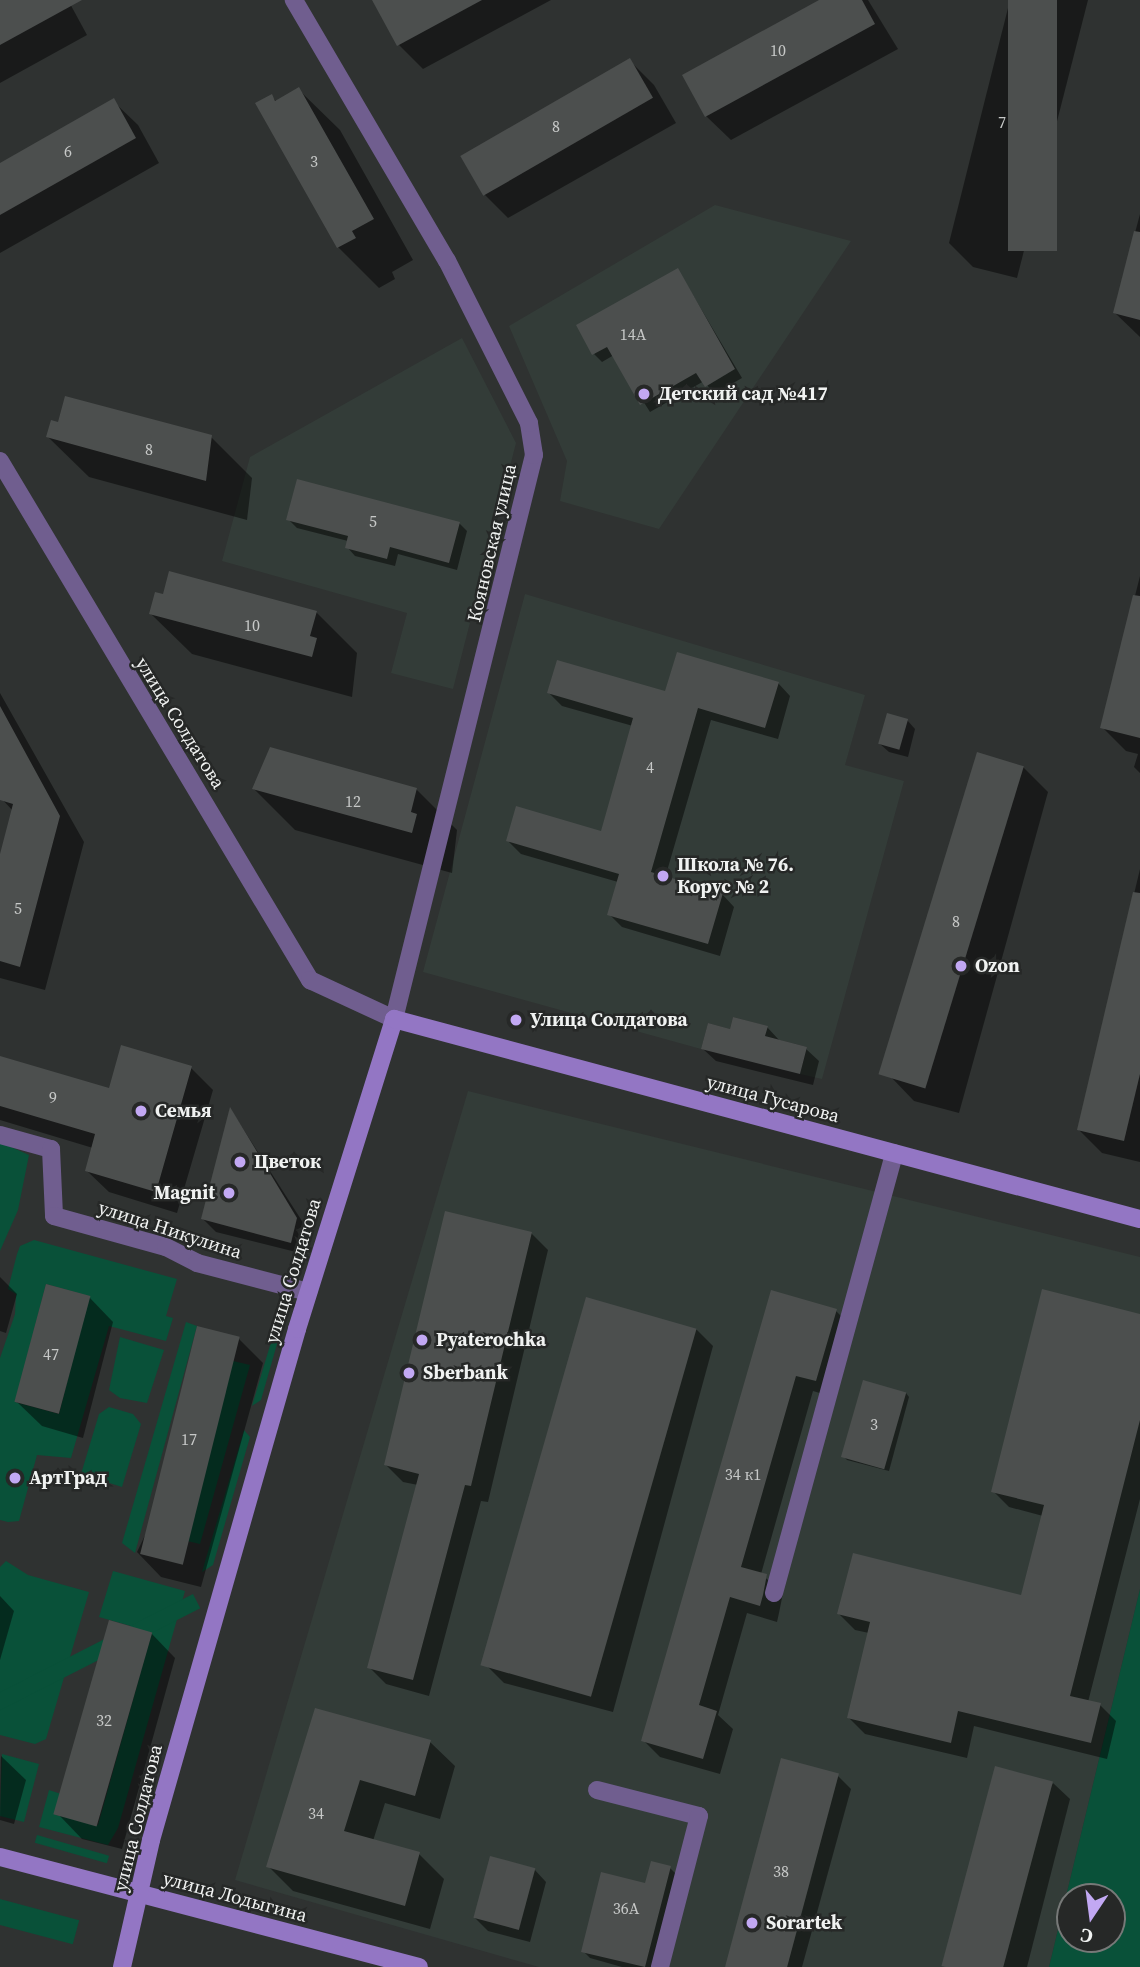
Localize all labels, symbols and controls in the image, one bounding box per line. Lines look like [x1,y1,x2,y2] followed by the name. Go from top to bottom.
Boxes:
[770,40,786,60] house number: 10
[998,112,1006,132] house number: 7
[552,116,560,136] house number: 8
[64,141,72,161] house number: 6
[310,151,318,171] house number: 3
[620,324,646,344] house number: 14А
[658,383,828,405] place label: Детский сад №417
[636,386,652,402] marker: Детский сад №417
[145,439,153,459] house number: 8
[463,462,521,624] street label: Кояновская улица
[369,511,377,531] house number: 5
[244,615,260,635] house number: 10
[130,653,230,793] street label: улица Солдатова
[646,757,654,777] house number: 4
[345,791,361,811] house number: 12
[677,854,794,898] place label: Школа № 76. Корус № 2
[655,868,671,884] marker: Школа № 76. Корус № 2
[14,898,22,918] house number: 5
[952,911,960,931] house number: 8
[975,955,1020,977] place label: Ozon
[953,958,969,974] marker: Ozon
[530,1009,688,1031] place label: Улица Солдатова
[508,1012,524,1028] marker: Улица Солдатова
[704,1070,842,1128] street label: улица Гусарова
[49,1087,57,1107] house number: 9
[155,1100,212,1122] place label: Семья
[133,1103,149,1119] marker: Семья
[254,1151,321,1173] place label: Цветок
[232,1154,248,1170] marker: Цветок
[154,1182,215,1204] place label: Magnit
[221,1185,237,1201] marker: Magnit
[95,1196,245,1264] street label: улица Никулина
[260,1196,326,1346] street label: улица Солдатова
[436,1329,546,1351] place label: Pyaterochka
[414,1332,430,1348] marker: Pyaterochka
[43,1344,59,1364] house number: 47
[423,1362,508,1384] place label: Sberbank
[401,1365,417,1381] marker: Sberbank
[870,1414,878,1434] house number: 3
[181,1429,197,1449] house number: 17
[725,1464,761,1484] house number: 34 к1
[29,1467,107,1489] place label: АртГрад
[7,1470,23,1486] marker: АртГрад
[96,1710,112,1730] house number: 32
[109,1742,167,1894] street label: улица Солдатова
[308,1803,324,1823] house number: 34
[773,1861,789,1881] house number: 38
[160,1867,310,1927] street label: улица Лодыгина
[1056,1883,1126,1953] north arrow
[613,1898,639,1918] house number: 36А
[766,1912,842,1934] place label: Sorartek
[744,1915,760,1931] marker: Sorartek
[1078,1923,1095,1951] text: С

